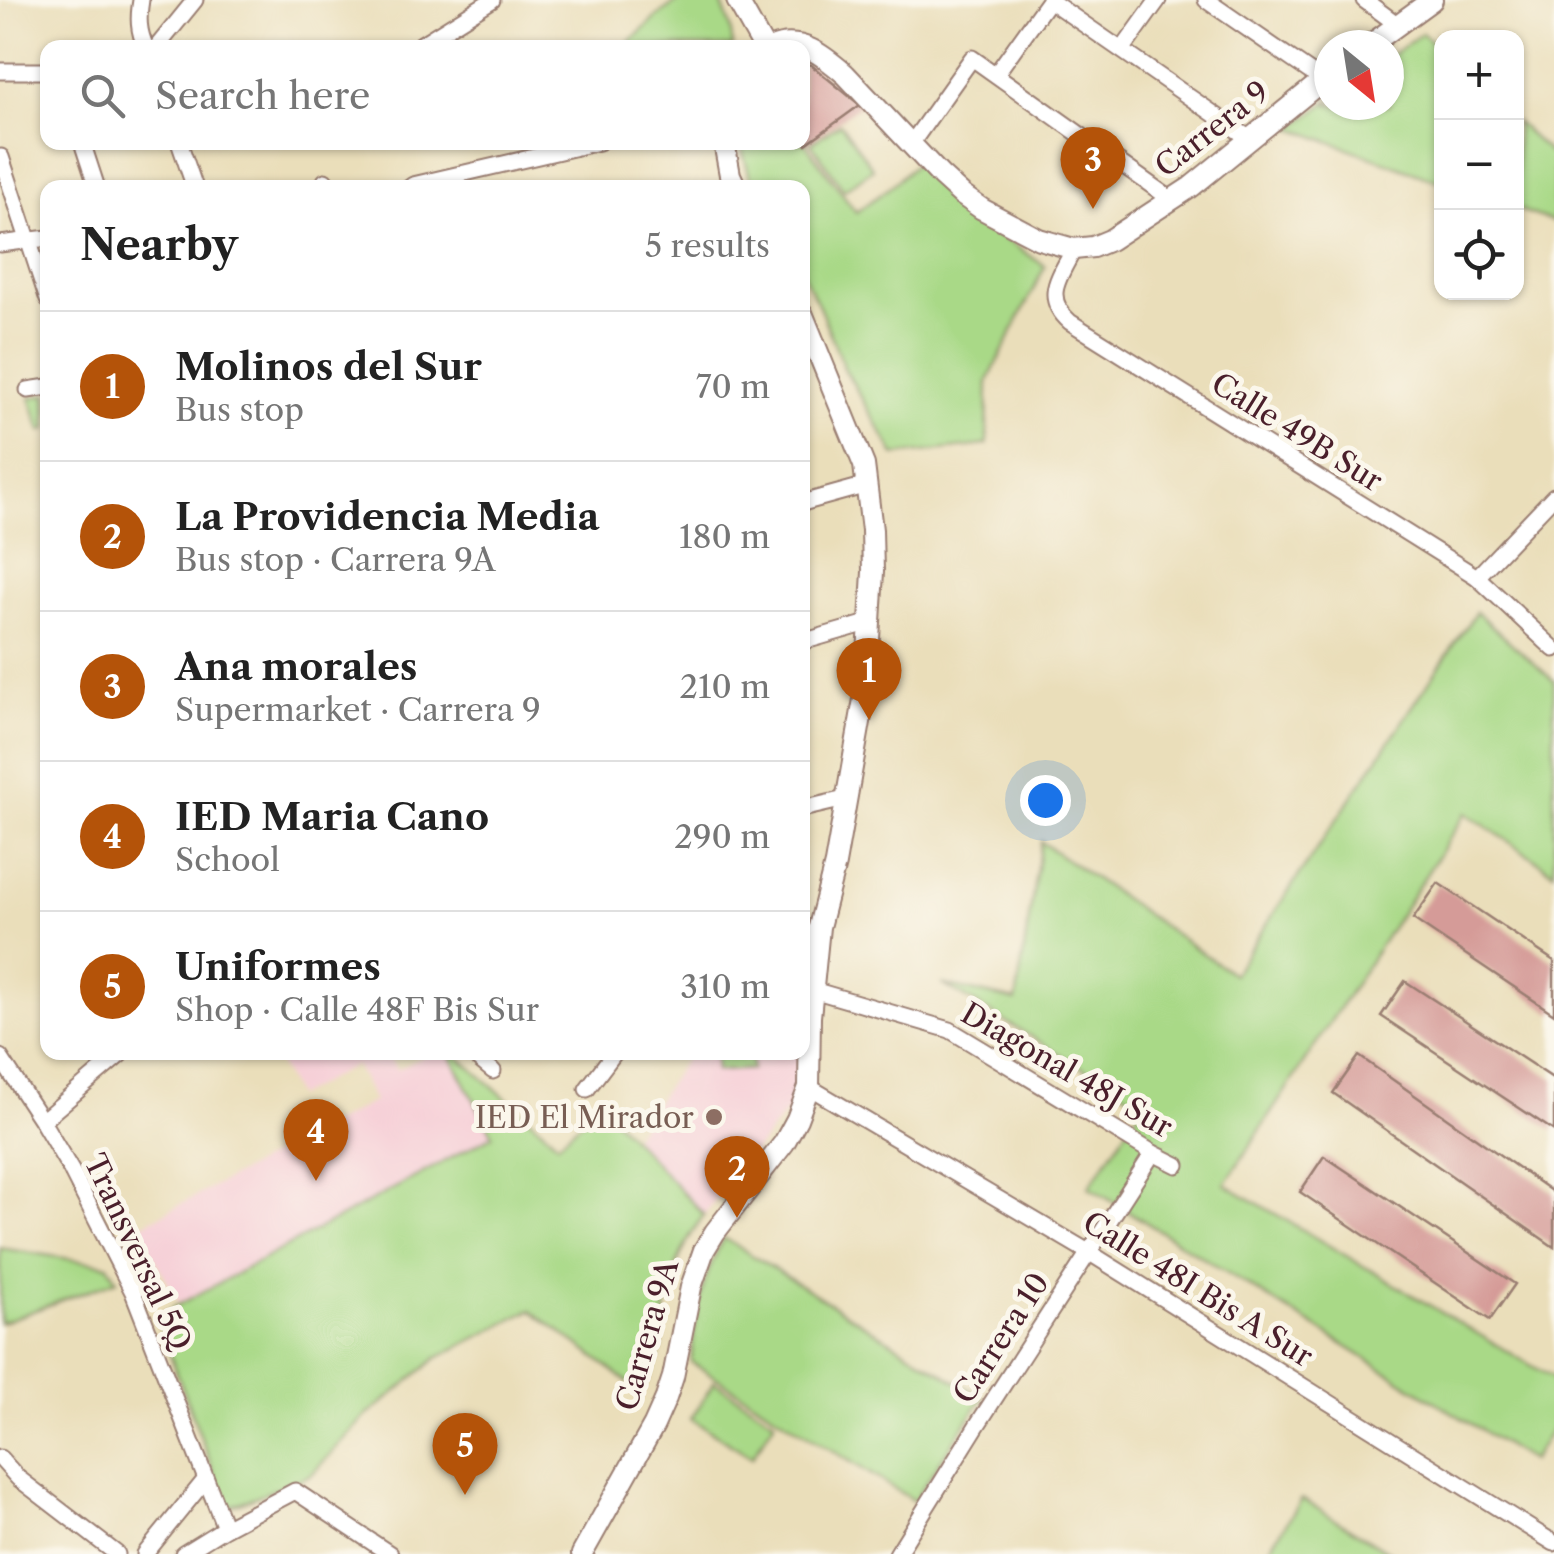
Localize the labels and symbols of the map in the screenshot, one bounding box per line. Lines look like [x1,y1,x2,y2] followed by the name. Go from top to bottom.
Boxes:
[1314,30,1404,120] north arrow
[1148,73,1276,185] street label: Carrera 9
[1060,126,1126,209] pin: 3
[1205,365,1390,499] street label: Calle 49B Sur
[836,638,902,720] pin: 1
[1020,775,1071,826] your location
[955,994,1180,1146] street label: Diagonal 48J Sur
[284,1098,348,1181] pin: 4
[475,1099,694,1136] place label: IED El Mirador
[703,1106,725,1128] marker: IED El Mirador
[704,1136,770,1218] pin: 2
[76,1148,200,1356] street label: Transversal 5Q
[1076,1203,1320,1375] street label: Calle 48I Bis A Sur
[608,1254,686,1415] street label: Carrera 9A
[945,1266,1057,1410] street label: Carrera 10
[432,1412,498,1495] pin: 5

